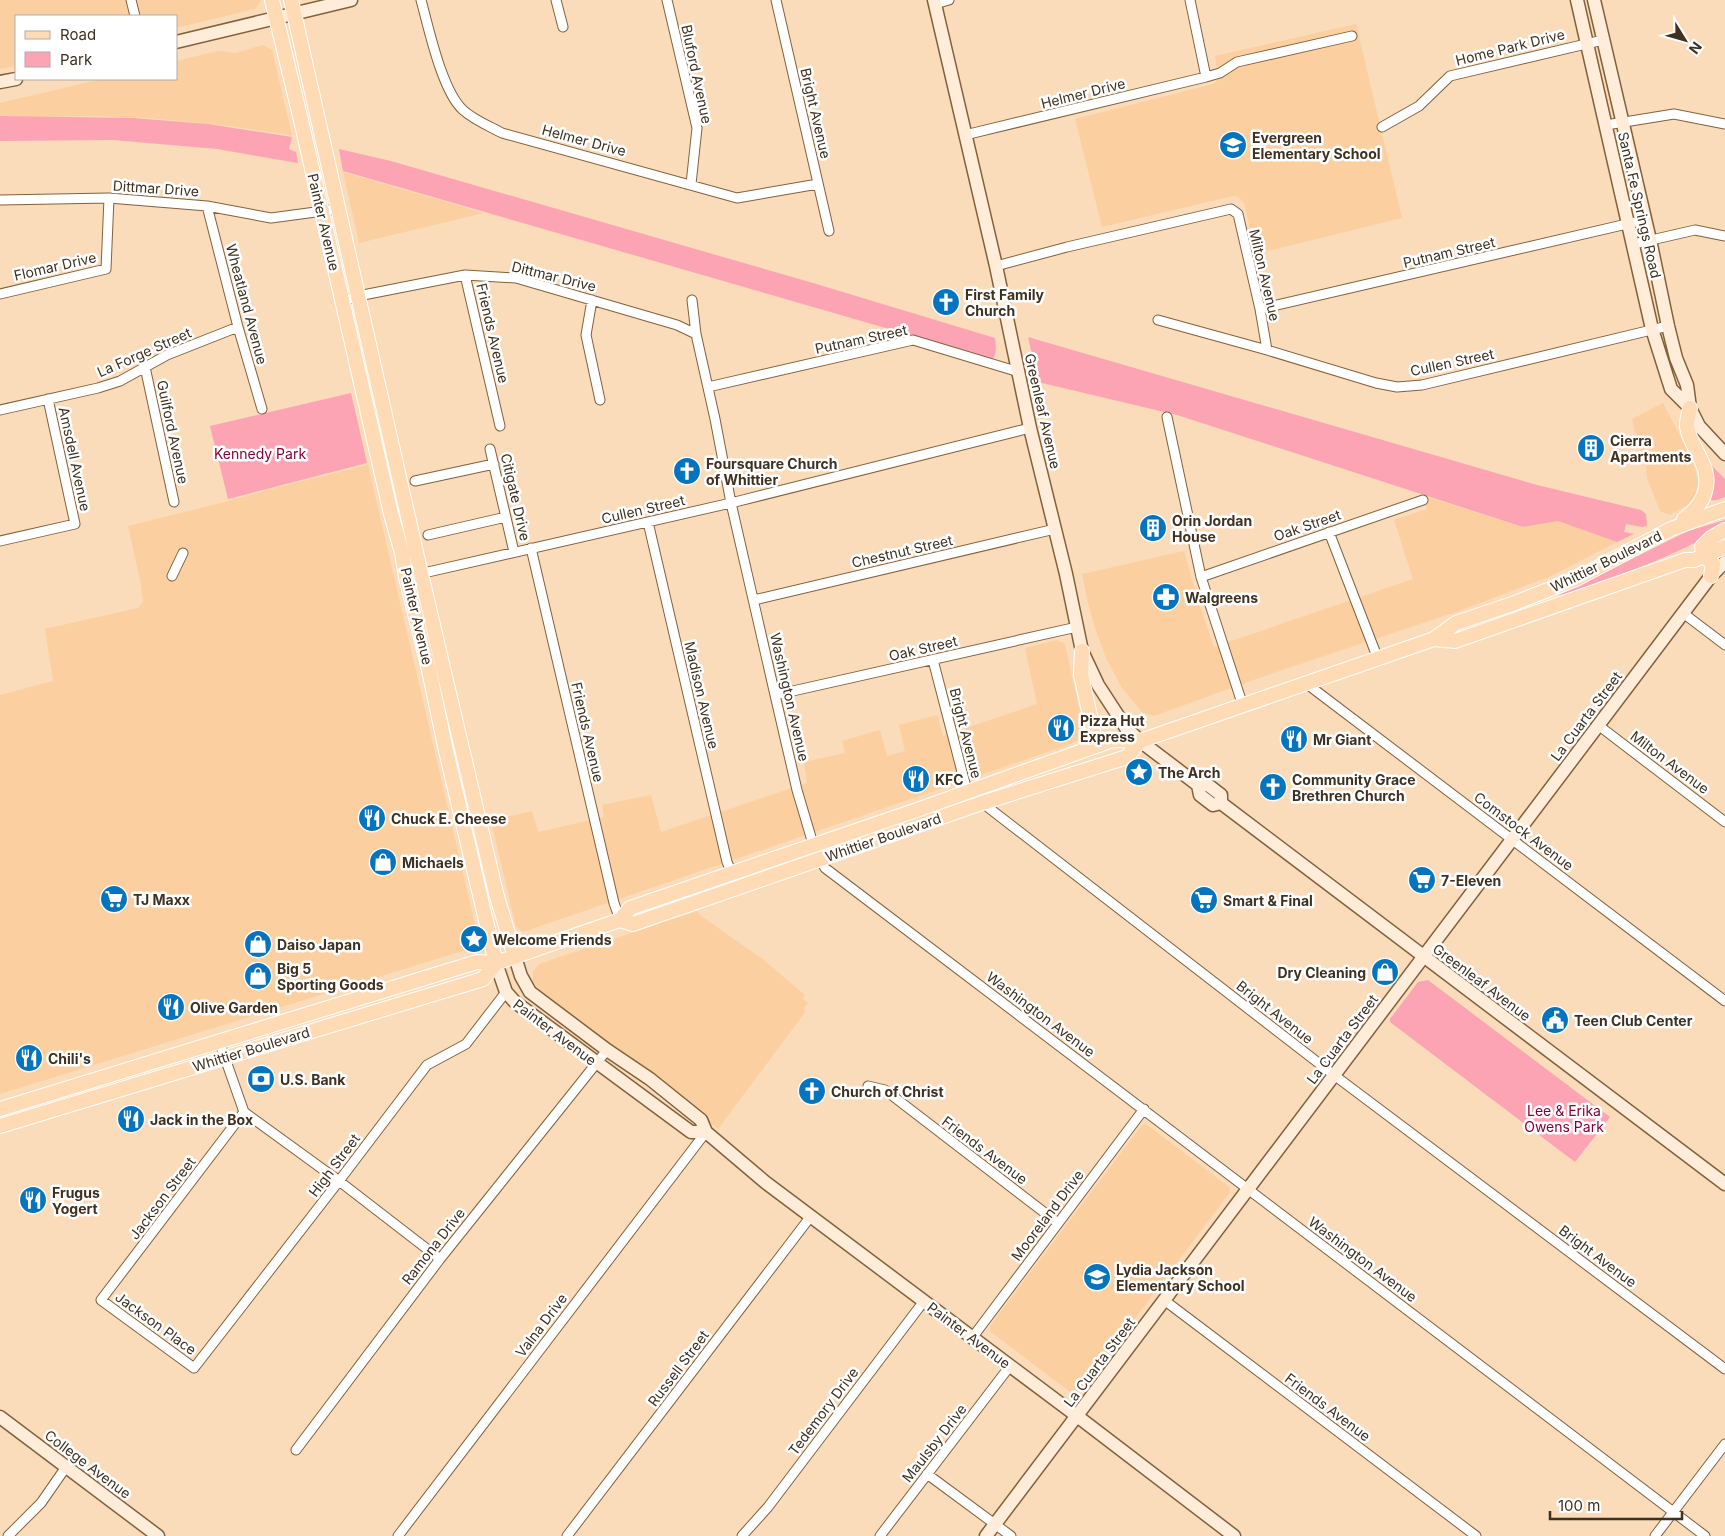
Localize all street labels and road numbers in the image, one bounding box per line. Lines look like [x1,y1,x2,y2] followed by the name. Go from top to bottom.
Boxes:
[678,23,716,125] street label: Bluford Avenue
[1454,25,1566,69] street label: Home Park Drive
[797,66,835,160] street label: Bright Avenue
[1039,74,1127,112] street label: Helmer Drive
[540,121,628,159] street label: Helmer Drive
[1615,130,1665,280] street label: Santa Fe Springs Road
[305,172,343,272] street label: Painter Avenue
[112,177,200,199] street label: Dittmar Drive
[1246,227,1284,323] street label: Milton Avenue
[1401,233,1497,271] street label: Putnam Street
[223,242,271,366] street label: Wheatland Avenue
[12,248,98,284] street label: Flomar Drive
[510,257,598,295] street label: Dittmar Drive
[473,281,513,385] street label: Friends Avenue
[813,321,909,357] street label: Putnam Street
[94,324,194,380] street label: La Forge Street
[1409,345,1496,379] street label: Cullen Street
[1021,352,1065,470] street label: Greenleaf Avenue
[154,379,192,485] street label: Guilford Avenue
[56,405,94,513] street label: Amsdell Avenue
[498,452,534,542] street label: Citigate Drive
[600,491,687,527] street label: Cullen Street
[1271,505,1343,544] street label: Oak Street
[1548,527,1664,595] street label: Whittier Boulevard
[850,531,955,571] street label: Chestnut Street
[398,566,436,666] street label: Painter Avenue
[767,631,813,763] street label: Washington Avenue
[887,632,959,664] street label: Oak Street
[681,640,723,750] street label: Madison Avenue
[1547,668,1625,764] street label: La Cuarta Street
[568,680,608,784] street label: Friends Avenue
[947,686,985,780] street label: Bright Avenue
[1627,727,1713,797] street label: Milton Avenue
[1471,788,1577,874] street label: Comstock Avenue
[823,809,943,865] street label: Whittier Boulevard
[1430,940,1534,1024] street label: Greenleaf Avenue
[984,968,1098,1060] street label: Washington Avenue
[1233,977,1317,1047] street label: Bright Avenue
[1303,991,1381,1087] street label: La Cuarta Street
[510,995,600,1069] street label: Painter Avenue
[190,1023,312,1075] street label: Whittier Boulevard
[939,1112,1031,1188] street label: Friends Avenue
[305,1130,363,1200] street label: High Street
[125,1153,199,1243] street label: Jackson Street
[1007,1166,1087,1264] street label: Mooreland Drive
[398,1204,468,1288] street label: Ramona Drive
[1306,1213,1420,1305] street label: Washington Avenue
[1556,1221,1640,1291] street label: Bright Avenue
[112,1288,200,1358] street label: Jackson Place
[512,1290,570,1360] street label: Valna Drive
[924,1298,1014,1372] street label: Painter Avenue
[1060,1314,1138,1410] street label: La Cuarta Street
[644,1326,712,1409] street label: Russell Street
[784,1364,862,1458] street label: Tedemory Drive
[1282,1369,1374,1445] street label: Friends Avenue
[898,1401,970,1485] street label: Maulsby Drive
[42,1426,134,1502] street label: College Avenue

